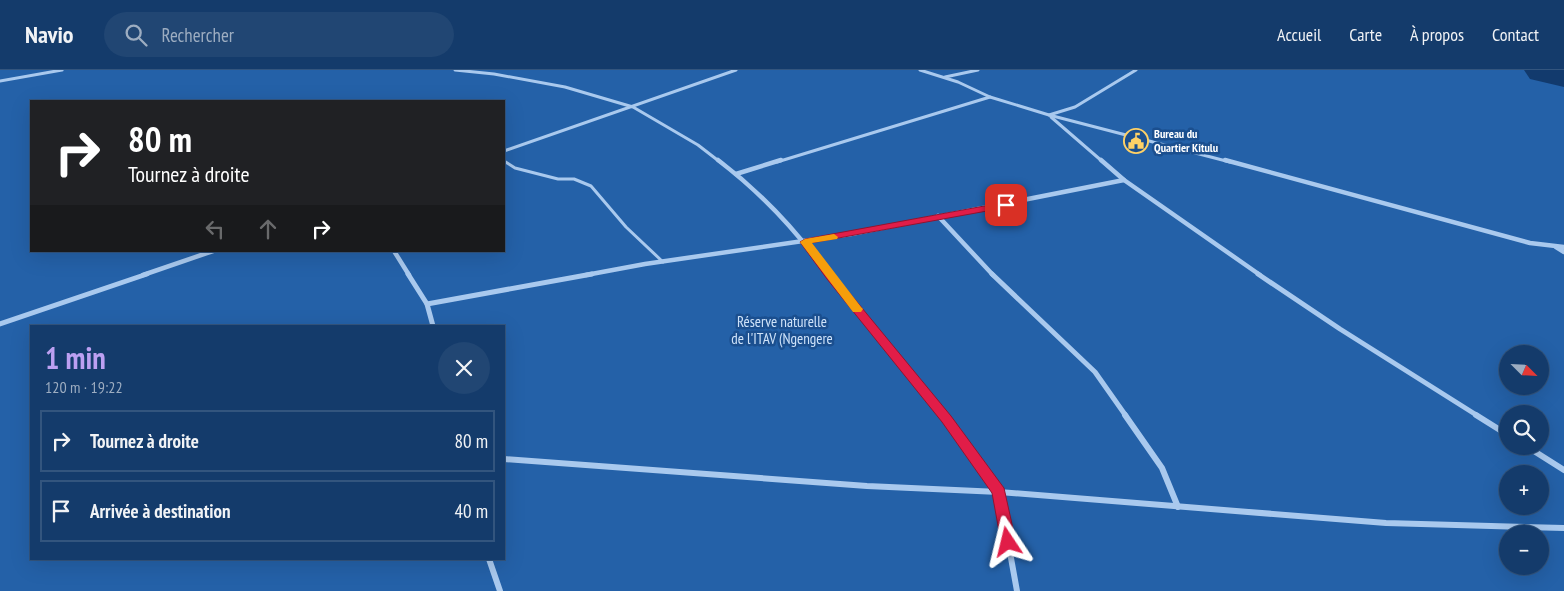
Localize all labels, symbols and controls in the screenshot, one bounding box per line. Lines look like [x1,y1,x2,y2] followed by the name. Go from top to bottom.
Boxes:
[104,12,454,57] search box
[25,19,74,50] text: Navio
[122,21,150,49] icon: search
[162,23,234,47] text: Rechercher
[1277,23,1321,46] text: Accueil
[1349,23,1382,46] text: Carte
[1410,23,1464,46] text: À propos
[1492,23,1539,46] text: Contact
[128,116,192,162] text: 80 m
[45,120,110,185] icon: right
[1154,126,1218,155] place label: Bureau du Quartier Kitulu
[1123,128,1149,154] public building icon: Bureau du Quartier Kitulu
[128,160,250,188] text: Tournez à droite
[985,184,1027,226] pin
[992,191,1020,219] icon: arrive
[201,215,229,243] icon: left
[254,215,282,243] icon: ahead
[307,215,335,243] icon: right
[731,312,833,348] park label: Réserve naturelle de l'ITAV (Ngengere
[45,338,106,377] text: 1 min
[438,342,490,394] button: close
[1499,345,1549,395] north arrow
[1499,345,1549,575] map controls
[45,377,123,397] text: 120 m · 19:22
[1499,405,1549,455] button: search
[47,427,75,455] icon: right
[90,429,199,453] text: Tournez à droite
[455,429,488,453] text: 80 m
[1499,465,1549,515] button: +
[47,497,75,525] icon: arrive
[90,499,231,523] text: Arrivée à destination
[455,499,488,523] text: 40 m
[981,515,1033,567] position arrow
[1499,525,1549,575] button: −

